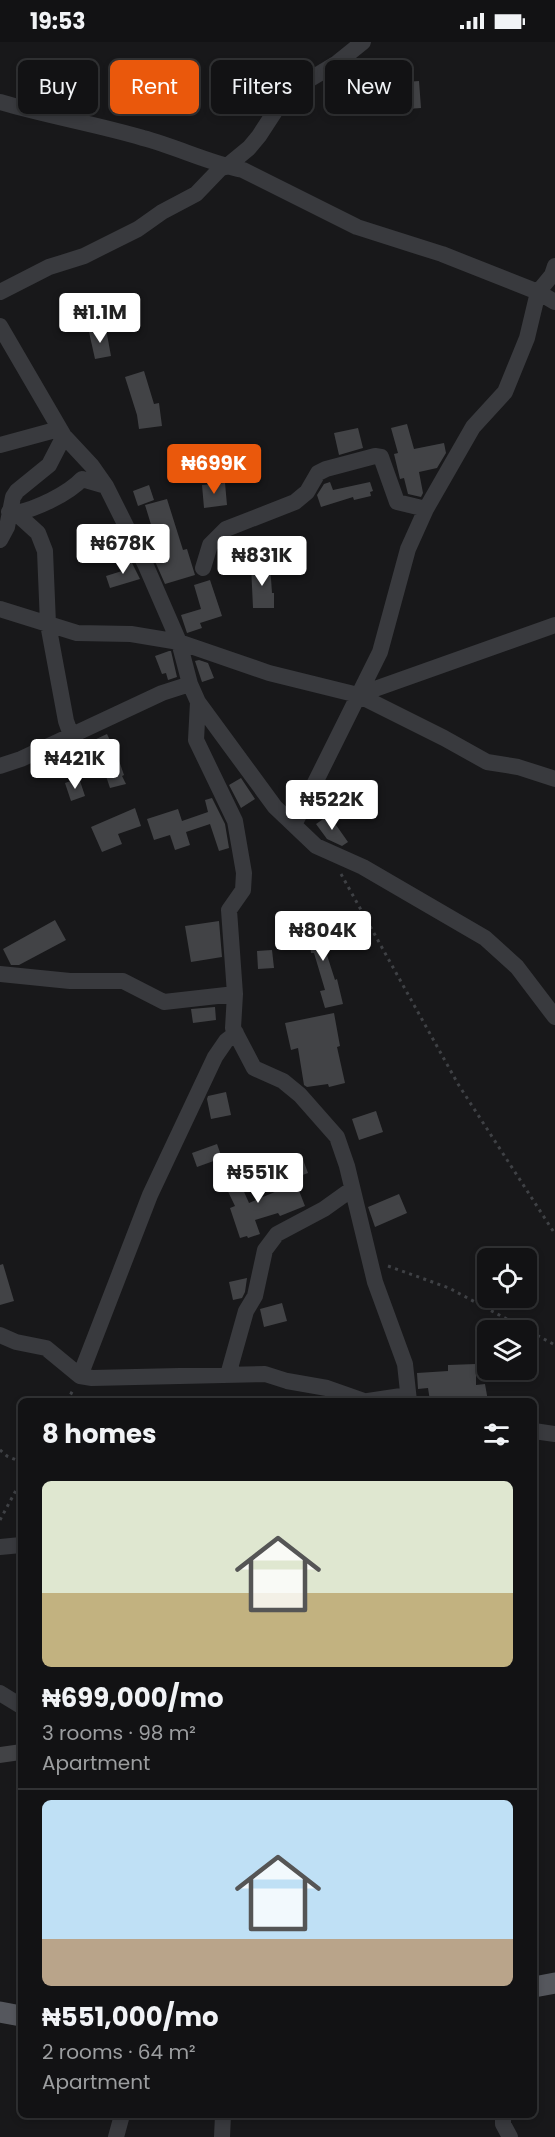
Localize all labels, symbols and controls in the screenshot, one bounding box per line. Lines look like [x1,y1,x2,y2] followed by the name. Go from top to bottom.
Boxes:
[30,6,86,37] text: 19:53
[18,60,98,114] chip: Buy
[110,60,199,114] chip: Rent
[211,60,313,114] chip: Filters
[325,60,412,114] chip: New
[58,293,142,344] pin: ₦1.1M
[73,298,127,326] text: ₦1.1M
[172,444,256,495] pin: ₦699K
[181,449,247,477] text: ₦699K
[81,524,165,575] pin: ₦678K
[91,529,155,557] text: ₦678K
[220,536,304,587] pin: ₦831K
[232,541,292,569] text: ₦831K
[33,739,117,790] pin: ₦421K
[45,744,105,772] text: ₦421K
[290,780,374,831] pin: ₦522K
[300,785,364,813] text: ₦522K
[281,911,365,962] pin: ₦804K
[289,916,357,944] text: ₦804K
[216,1153,300,1204] pin: ₦551K
[227,1158,289,1186] text: ₦551K
[477,1248,537,1380] map controls
[477,1248,537,1308] button: locate
[477,1320,537,1380] button: layers
[42,1416,157,1452] text: 8 homes
[480,1418,513,1451] icon: filters
[224,1520,332,1628] icon: home
[42,1680,224,1716] text: ₦699,000/mo
[42,1719,196,1747] text: 3 rooms · 98 m²
[42,1749,150,1777] text: Apartment
[224,1839,332,1947] icon: home
[42,1999,219,2035] text: ₦551,000/mo
[42,2038,196,2066] text: 2 rooms · 64 m²
[42,2068,150,2096] text: Apartment

